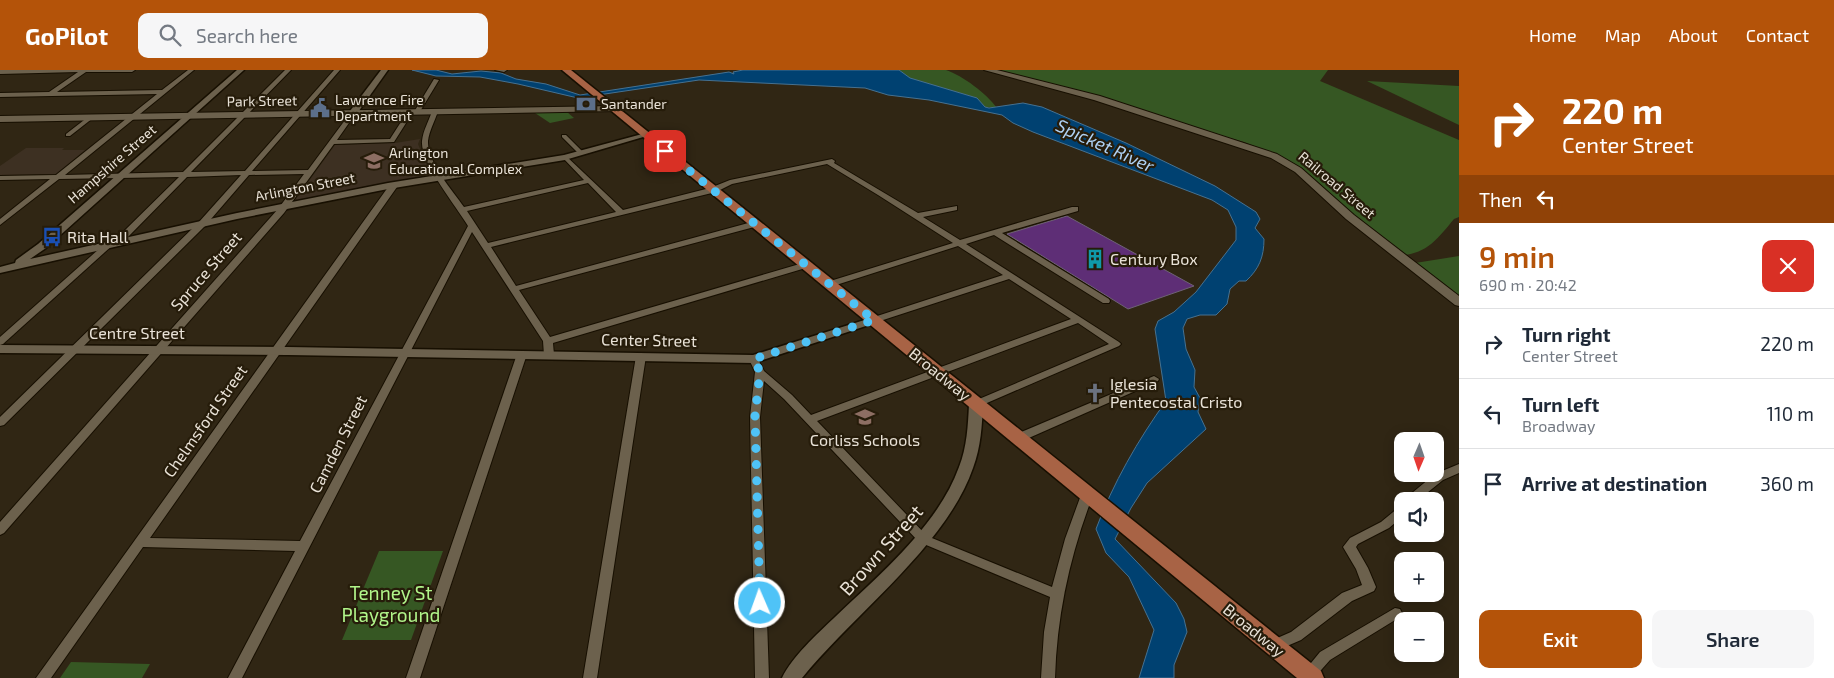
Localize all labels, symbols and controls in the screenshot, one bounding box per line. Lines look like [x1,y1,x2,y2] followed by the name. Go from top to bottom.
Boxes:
[138,13,488,58] search box
[25,21,108,50] text: GoPilot
[156,21,184,49] icon: search
[196,24,298,47] text: Search here
[1529,24,1577,46] text: Home
[1605,24,1641,46] text: Map
[1669,24,1718,46] text: About
[1746,24,1809,46] text: Contact
[1562,89,1663,131] text: 220 m
[1479,90,1544,155] icon: right
[227,91,297,110] street label: Park Street
[335,91,424,124] place label: Lawrence Fire Department
[575,93,597,115] bank icon: Santander
[601,95,667,112] place label: Santander
[309,97,331,119] public building icon: Lawrence Fire Department
[1053,114,1159,177] water label: Spicket River
[64,121,159,206] street label: Hampshire Street
[644,130,686,172] pin
[1562,131,1694,157] text: Center Street
[651,137,679,165] icon: arrive
[389,144,523,177] place label: Arlington Educational Complex
[1295,148,1379,222] street label: Railroad Street
[363,150,385,172] school or university icon: Arlington Educational Complex
[254,168,356,205] street label: Arlington Street
[1532,185,1560,213] icon: left
[1479,188,1522,211] text: Then
[41,226,63,248] bus stop icon: Rita Hall
[67,227,129,246] place label: Rita Hall
[166,227,245,314] street label: Spruce Street
[1479,238,1555,274] text: 9 min
[1762,240,1814,292] button: close
[1084,248,1106,270] building icon: Century Box
[1110,249,1198,268] place label: Century Box
[1479,275,1577,294] text: 690 m · 20:42
[89,323,185,342] street label: Centre Street
[1522,323,1610,346] text: Turn right
[601,329,697,350] street label: Center Street
[1479,330,1507,358] icon: right
[1760,332,1814,355] text: 220 m
[906,343,975,404] street label: Broadway
[1522,346,1618,365] text: Center Street
[159,361,250,480] street label: Chelmsford Street
[1110,374,1242,411] place label: Iglesia Pentecostal Cristo
[1084,382,1106,404] church icon: Iglesia Pentecostal Cristo
[305,392,370,496] street label: Camden Street
[1522,393,1599,416] text: Turn left
[1479,400,1507,428] icon: left
[1767,402,1814,425] text: 110 m
[854,406,876,428] school or university icon: Corliss Schools
[1522,416,1596,435] text: Broadway
[810,430,920,449] place label: Corliss Schools
[1394,432,1444,482] north arrow
[1394,432,1444,662] map controls
[1479,470,1507,498] icon: arrive
[1522,472,1707,495] text: Arrive at destination
[1760,472,1814,495] text: 360 m
[1394,492,1444,542] button: sound
[834,500,927,600] street label: Brown Street
[1394,552,1444,602] button: +
[733,576,785,628] position arrow
[342,581,440,626] park label: Tenney St Playground
[1220,599,1289,660] street label: Broadway
[1479,610,1642,668] button: Exit
[1652,610,1814,668] button: Share
[1394,612,1444,662] button: −

